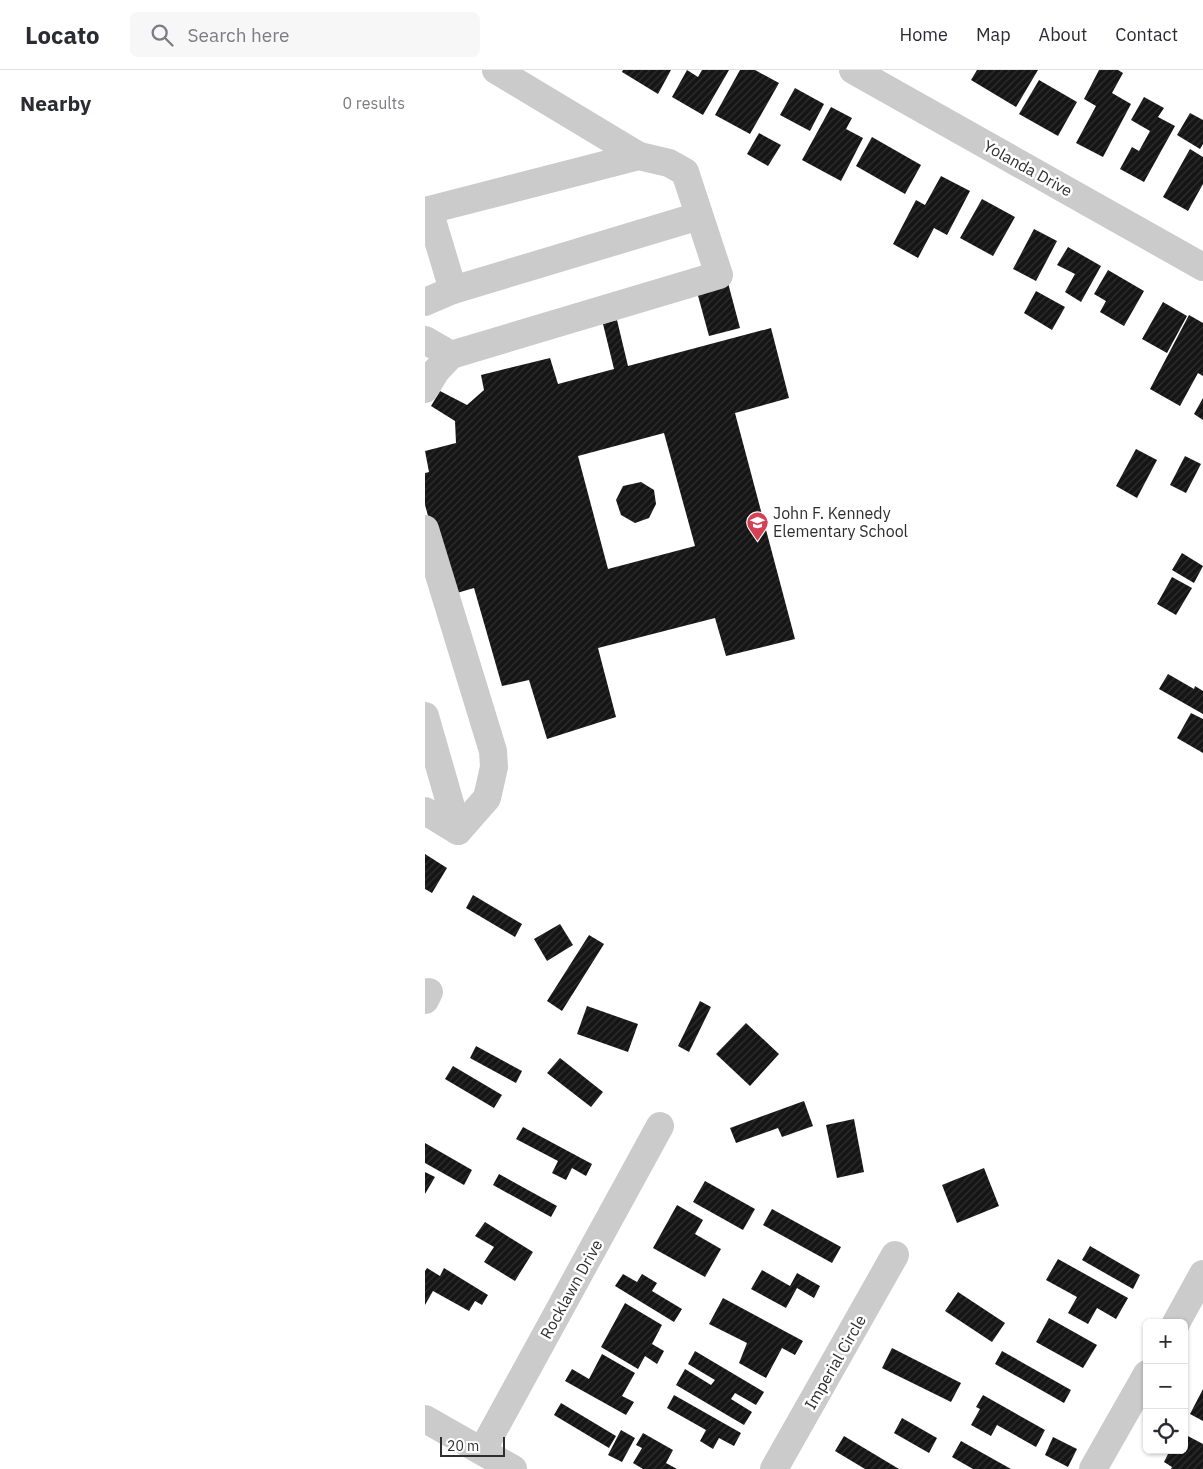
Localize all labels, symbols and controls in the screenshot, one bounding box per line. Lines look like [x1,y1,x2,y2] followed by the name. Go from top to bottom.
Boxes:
[130,12,480,57] search box
[25,19,100,51] text: Locato
[148,21,176,49] icon: search
[188,23,289,47] text: Search here
[900,23,948,46] text: Home
[976,23,1011,46] text: Map
[1039,23,1087,46] text: About
[1115,23,1178,46] text: Contact
[20,89,91,117] text: Nearby
[342,93,405,113] text: 0 results
[980,135,1076,201] street label: Yolanda Drive
[773,503,908,541] place label: John F. Kennedy Elementary School
[745,510,769,541] school or university icon: John F. Kennedy Elementary School
[535,1236,607,1342] street label: Rocklawn Drive
[800,1311,870,1413] street label: Imperial Circle
[1143,1319,1188,1454] map controls
[1143,1319,1188,1364] button: +
[1143,1364,1188,1409] button: −
[1143,1409,1188,1454] button: locate
[440,1434,505,1457] scale bar
[447,1437,479,1455] text: 20 m

